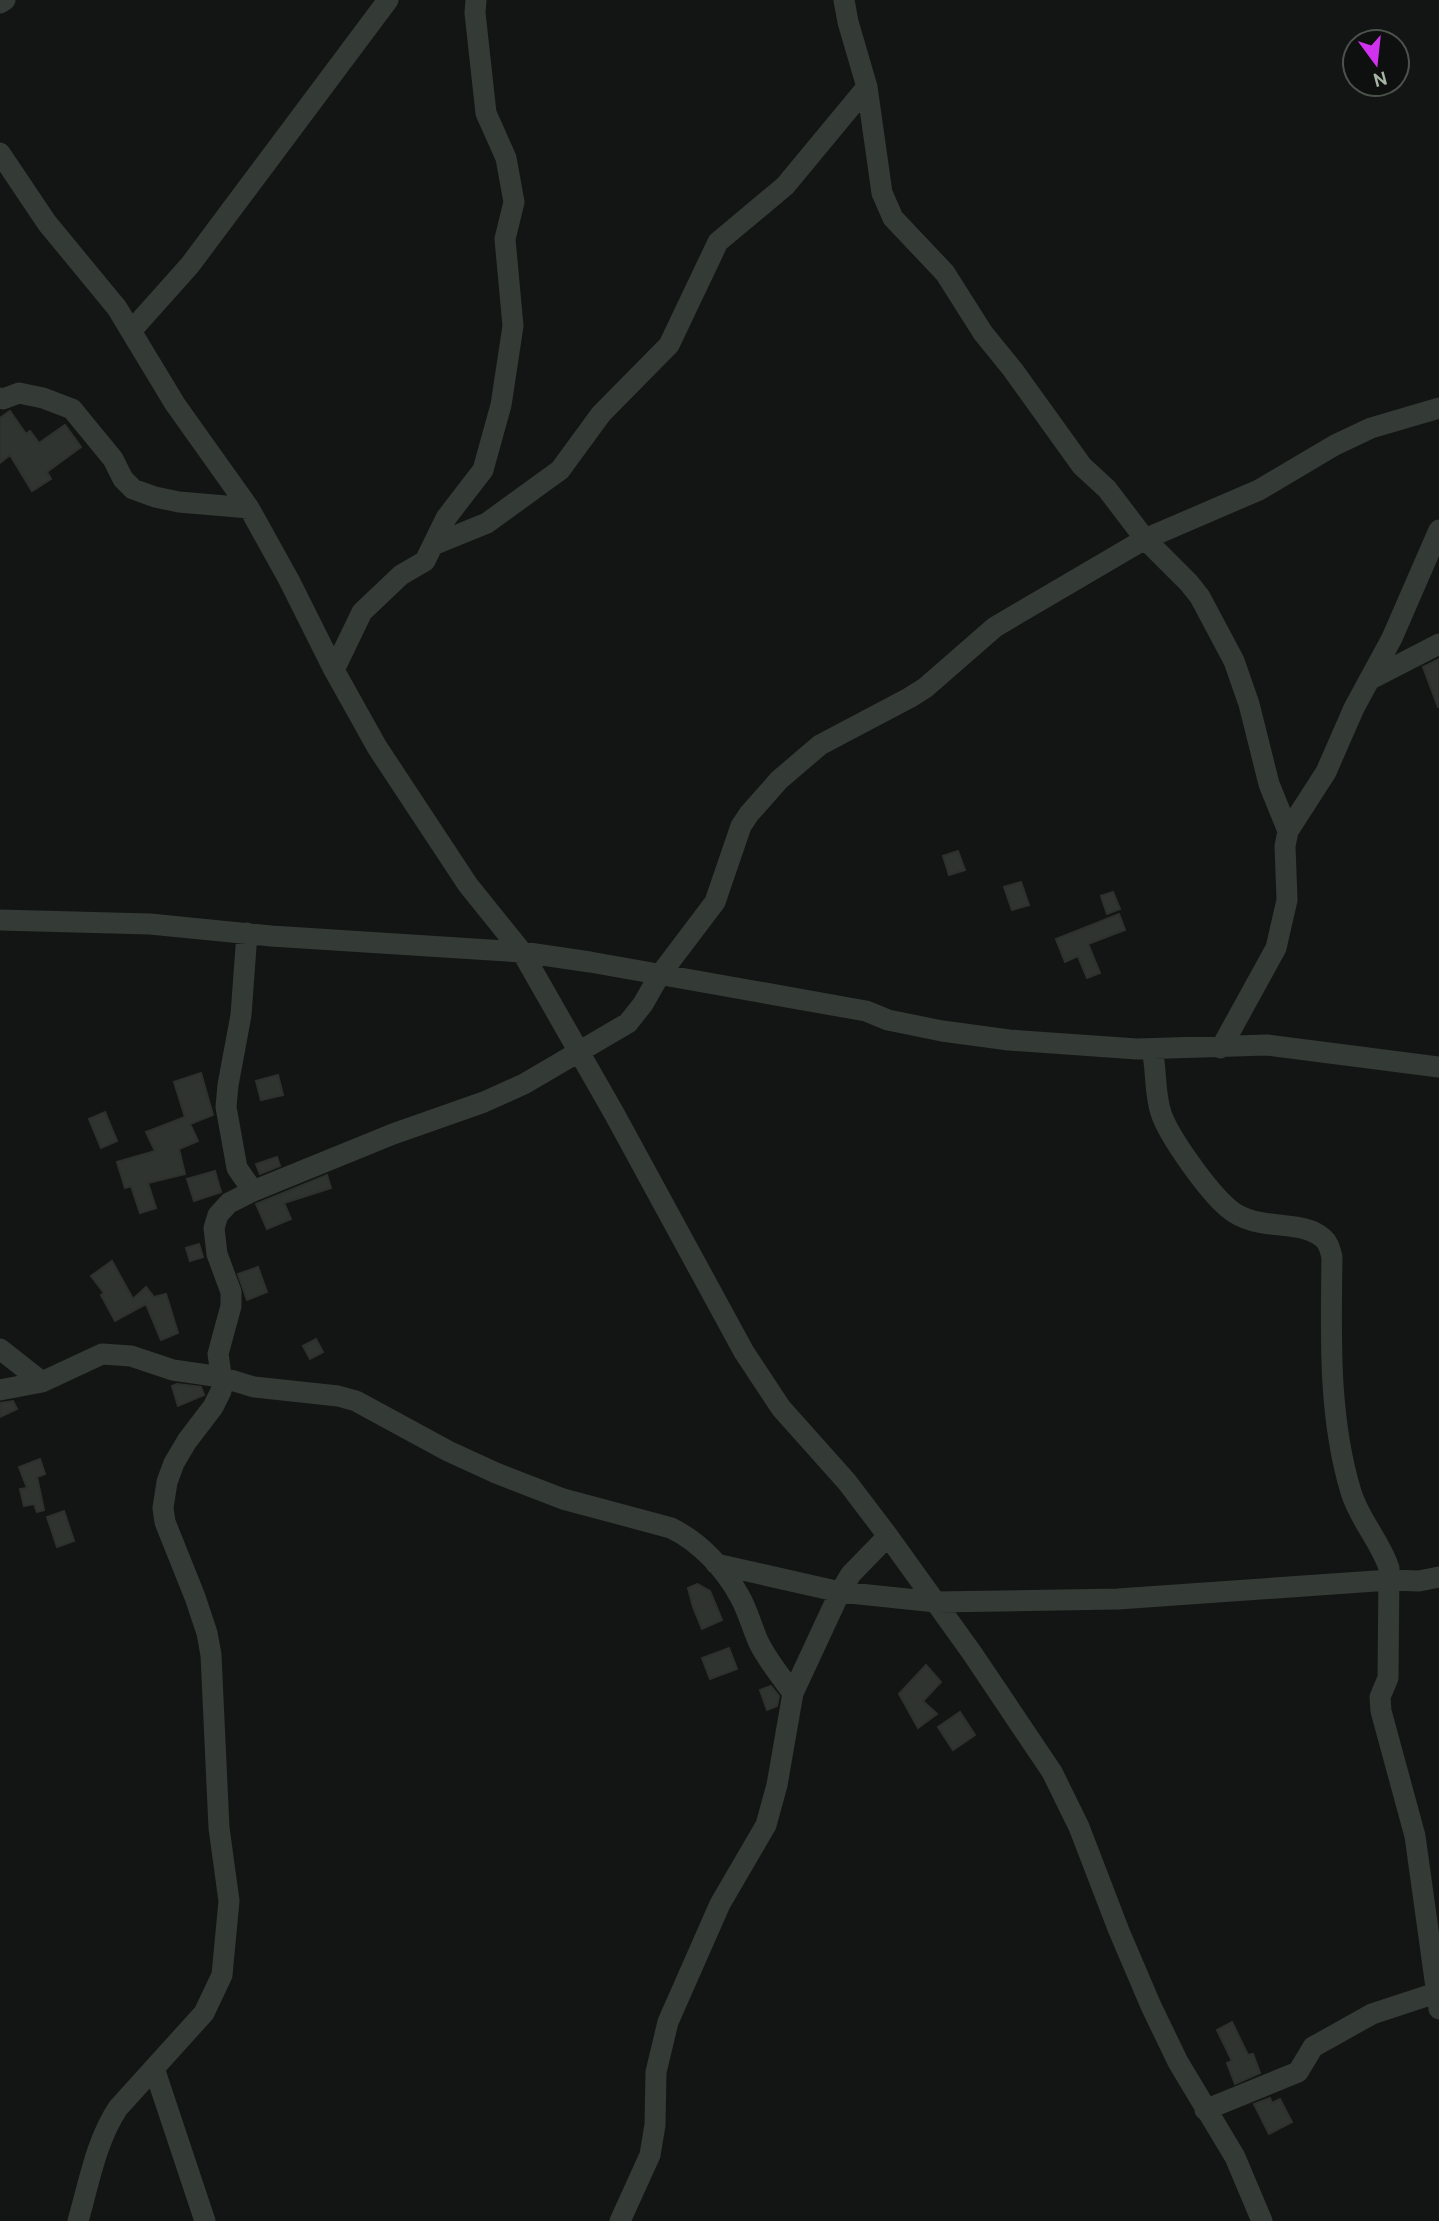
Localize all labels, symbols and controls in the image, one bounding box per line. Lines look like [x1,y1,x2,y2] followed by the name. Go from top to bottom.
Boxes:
[1341,28,1411,98] north arrow
[1371,66,1390,92] text: N

